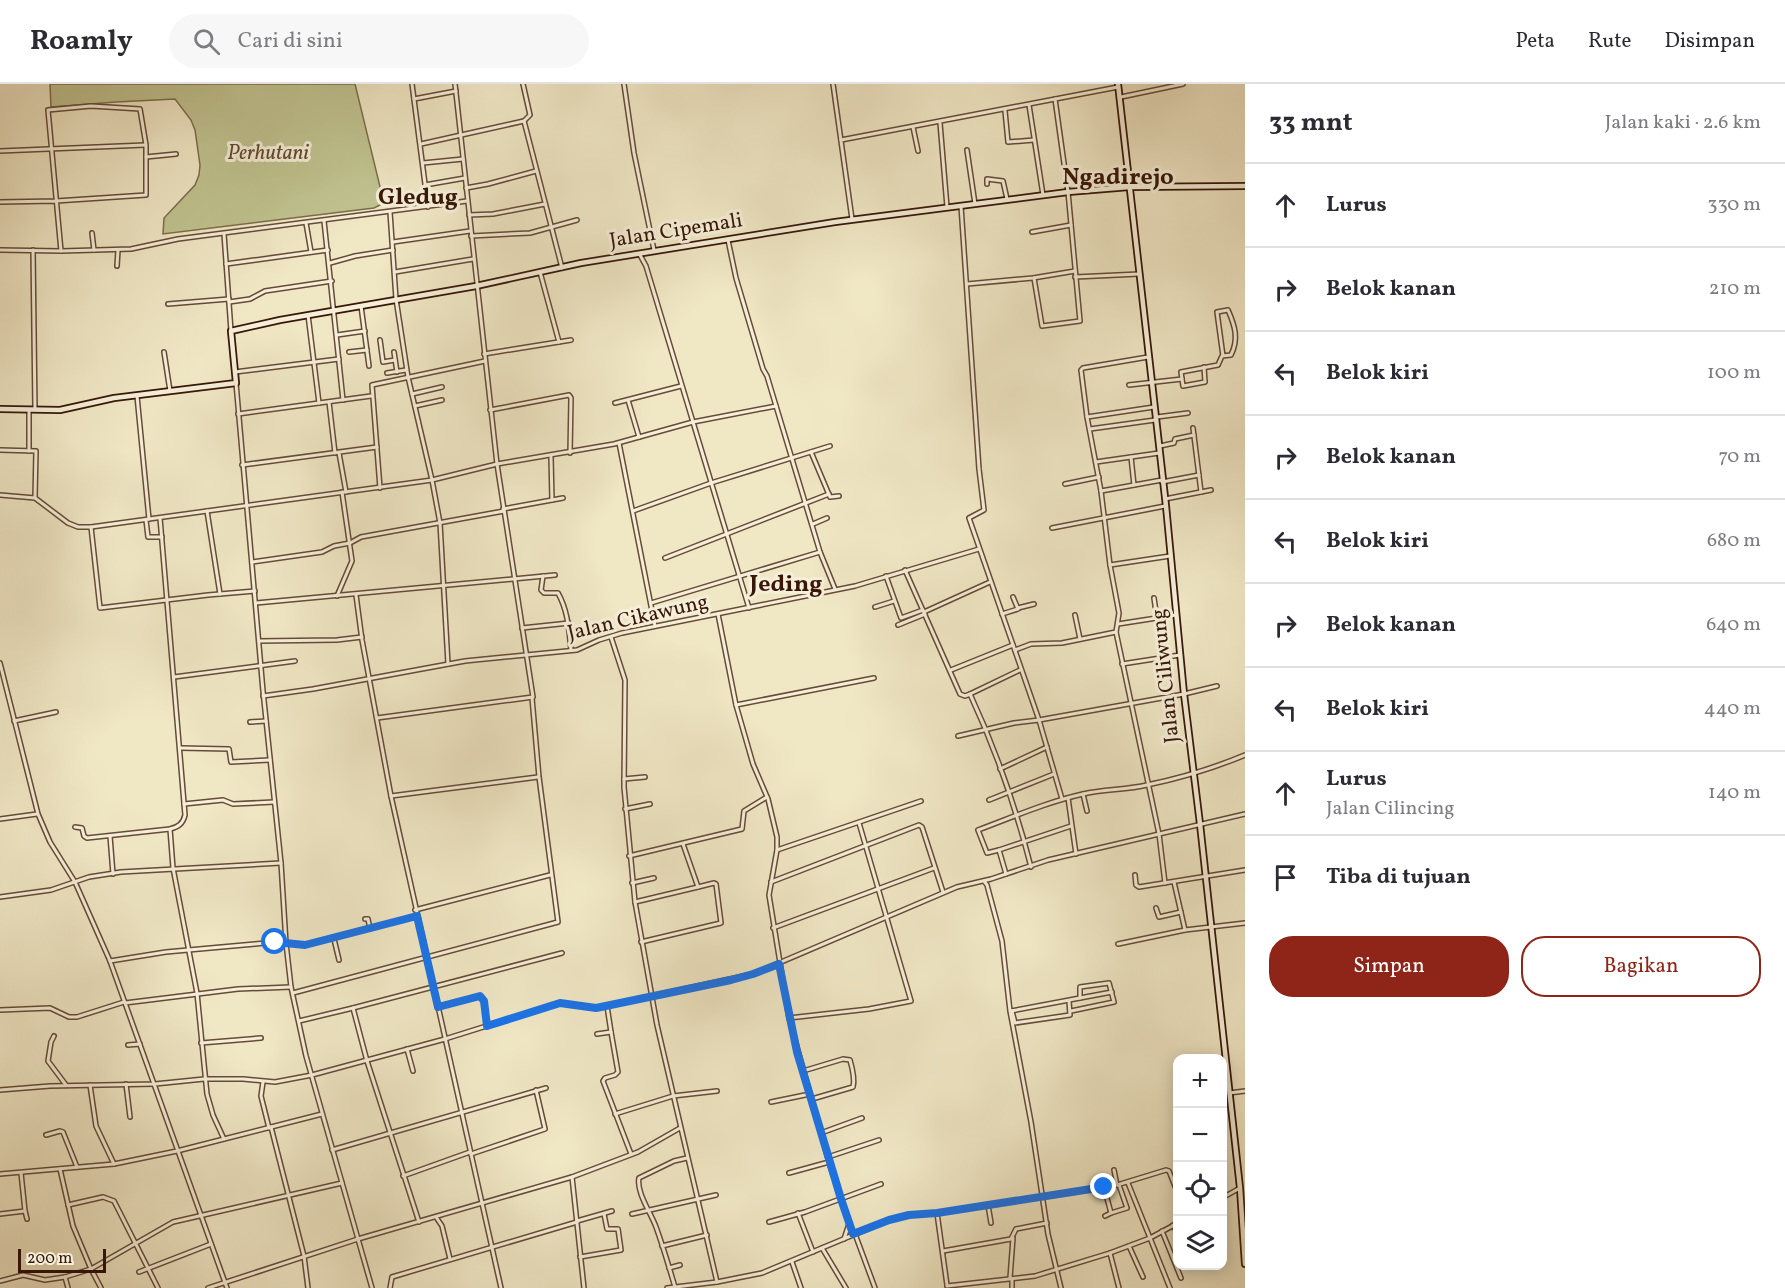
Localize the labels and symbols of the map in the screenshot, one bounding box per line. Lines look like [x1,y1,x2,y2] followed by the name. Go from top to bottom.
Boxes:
[227,139,309,168] park label: Perhutani
[1062,161,1174,195] district label: Ngadirejo
[378,181,458,215] district label: Gledug
[607,206,745,256] street label: Jalan Cipemali
[748,568,823,602] district label: Jeding
[565,588,711,648] street label: Jalan Cikawung
[1145,607,1187,745] street label: Jalan Ciliwung
[261,928,287,954] route start
[1090,1173,1116,1199] route end
[18,1246,106,1274] scale bar

